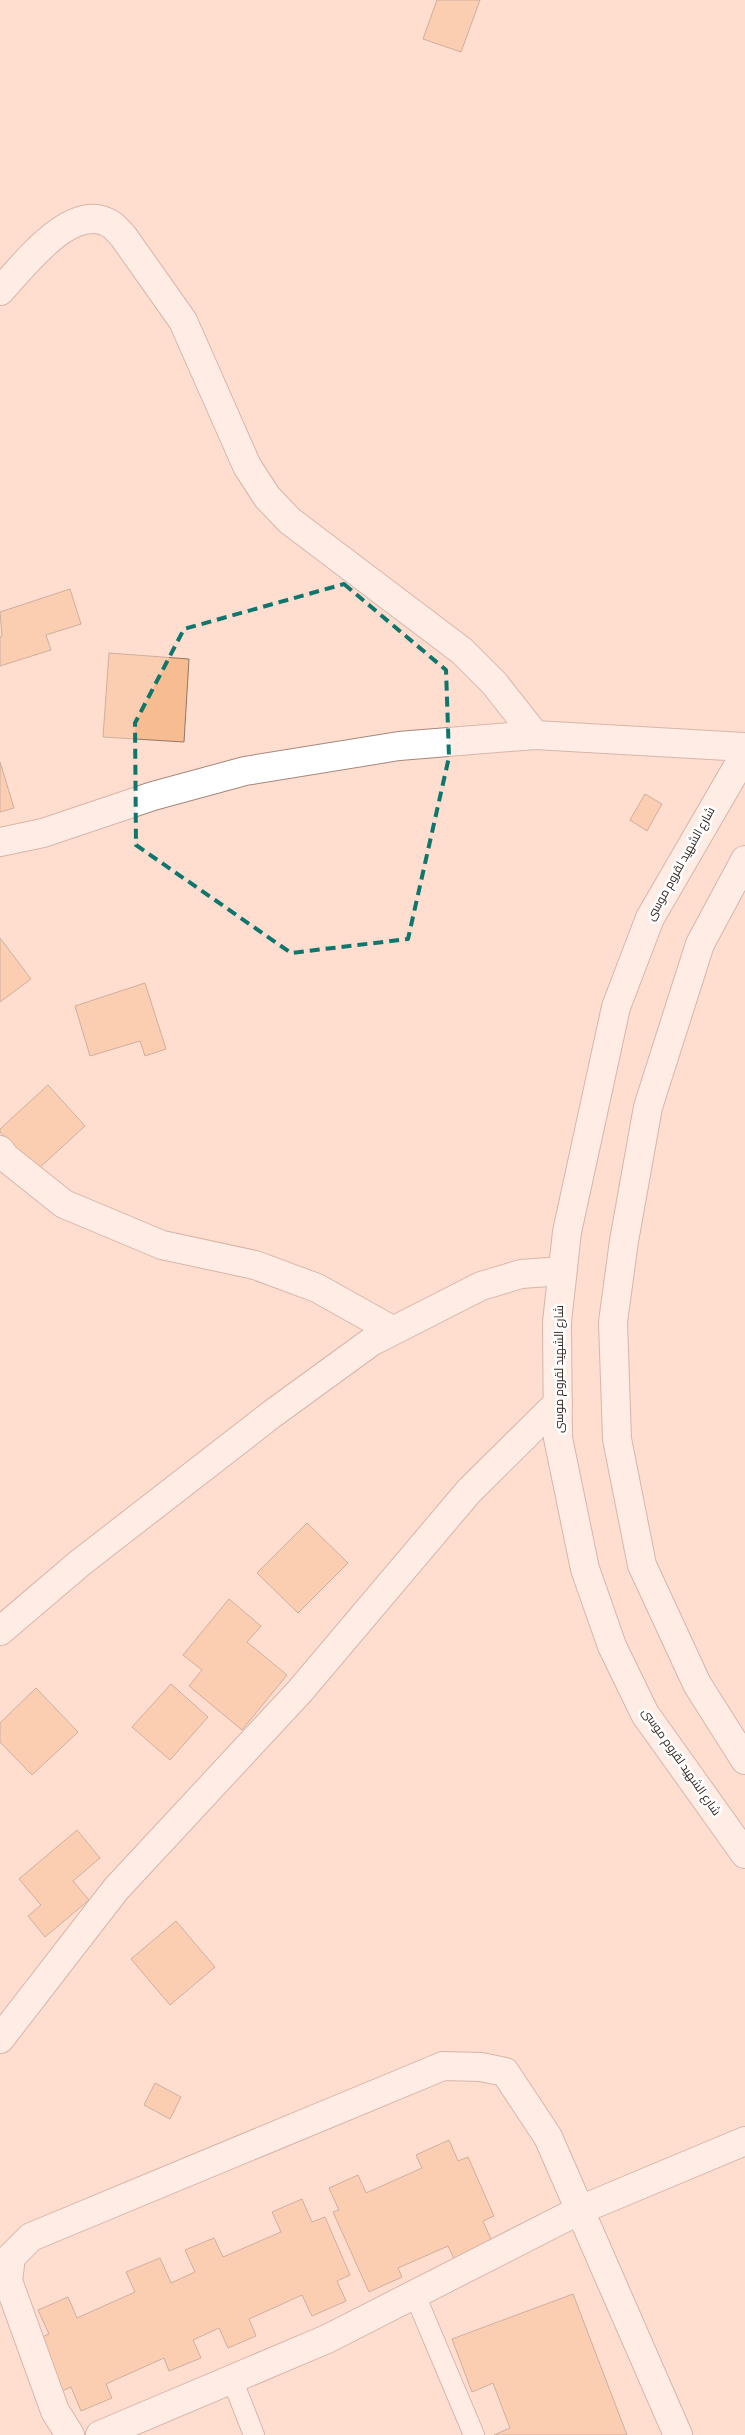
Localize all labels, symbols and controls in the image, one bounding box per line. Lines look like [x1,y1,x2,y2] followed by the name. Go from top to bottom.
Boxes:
[643,804,719,924] street label: شارع الشهيد لقروم موسى
[551,1305,568,1433] street label: شارع الشهيد لقروم موسى
[637,1705,725,1819] street label: شارع الشهيد لقروم موسى

